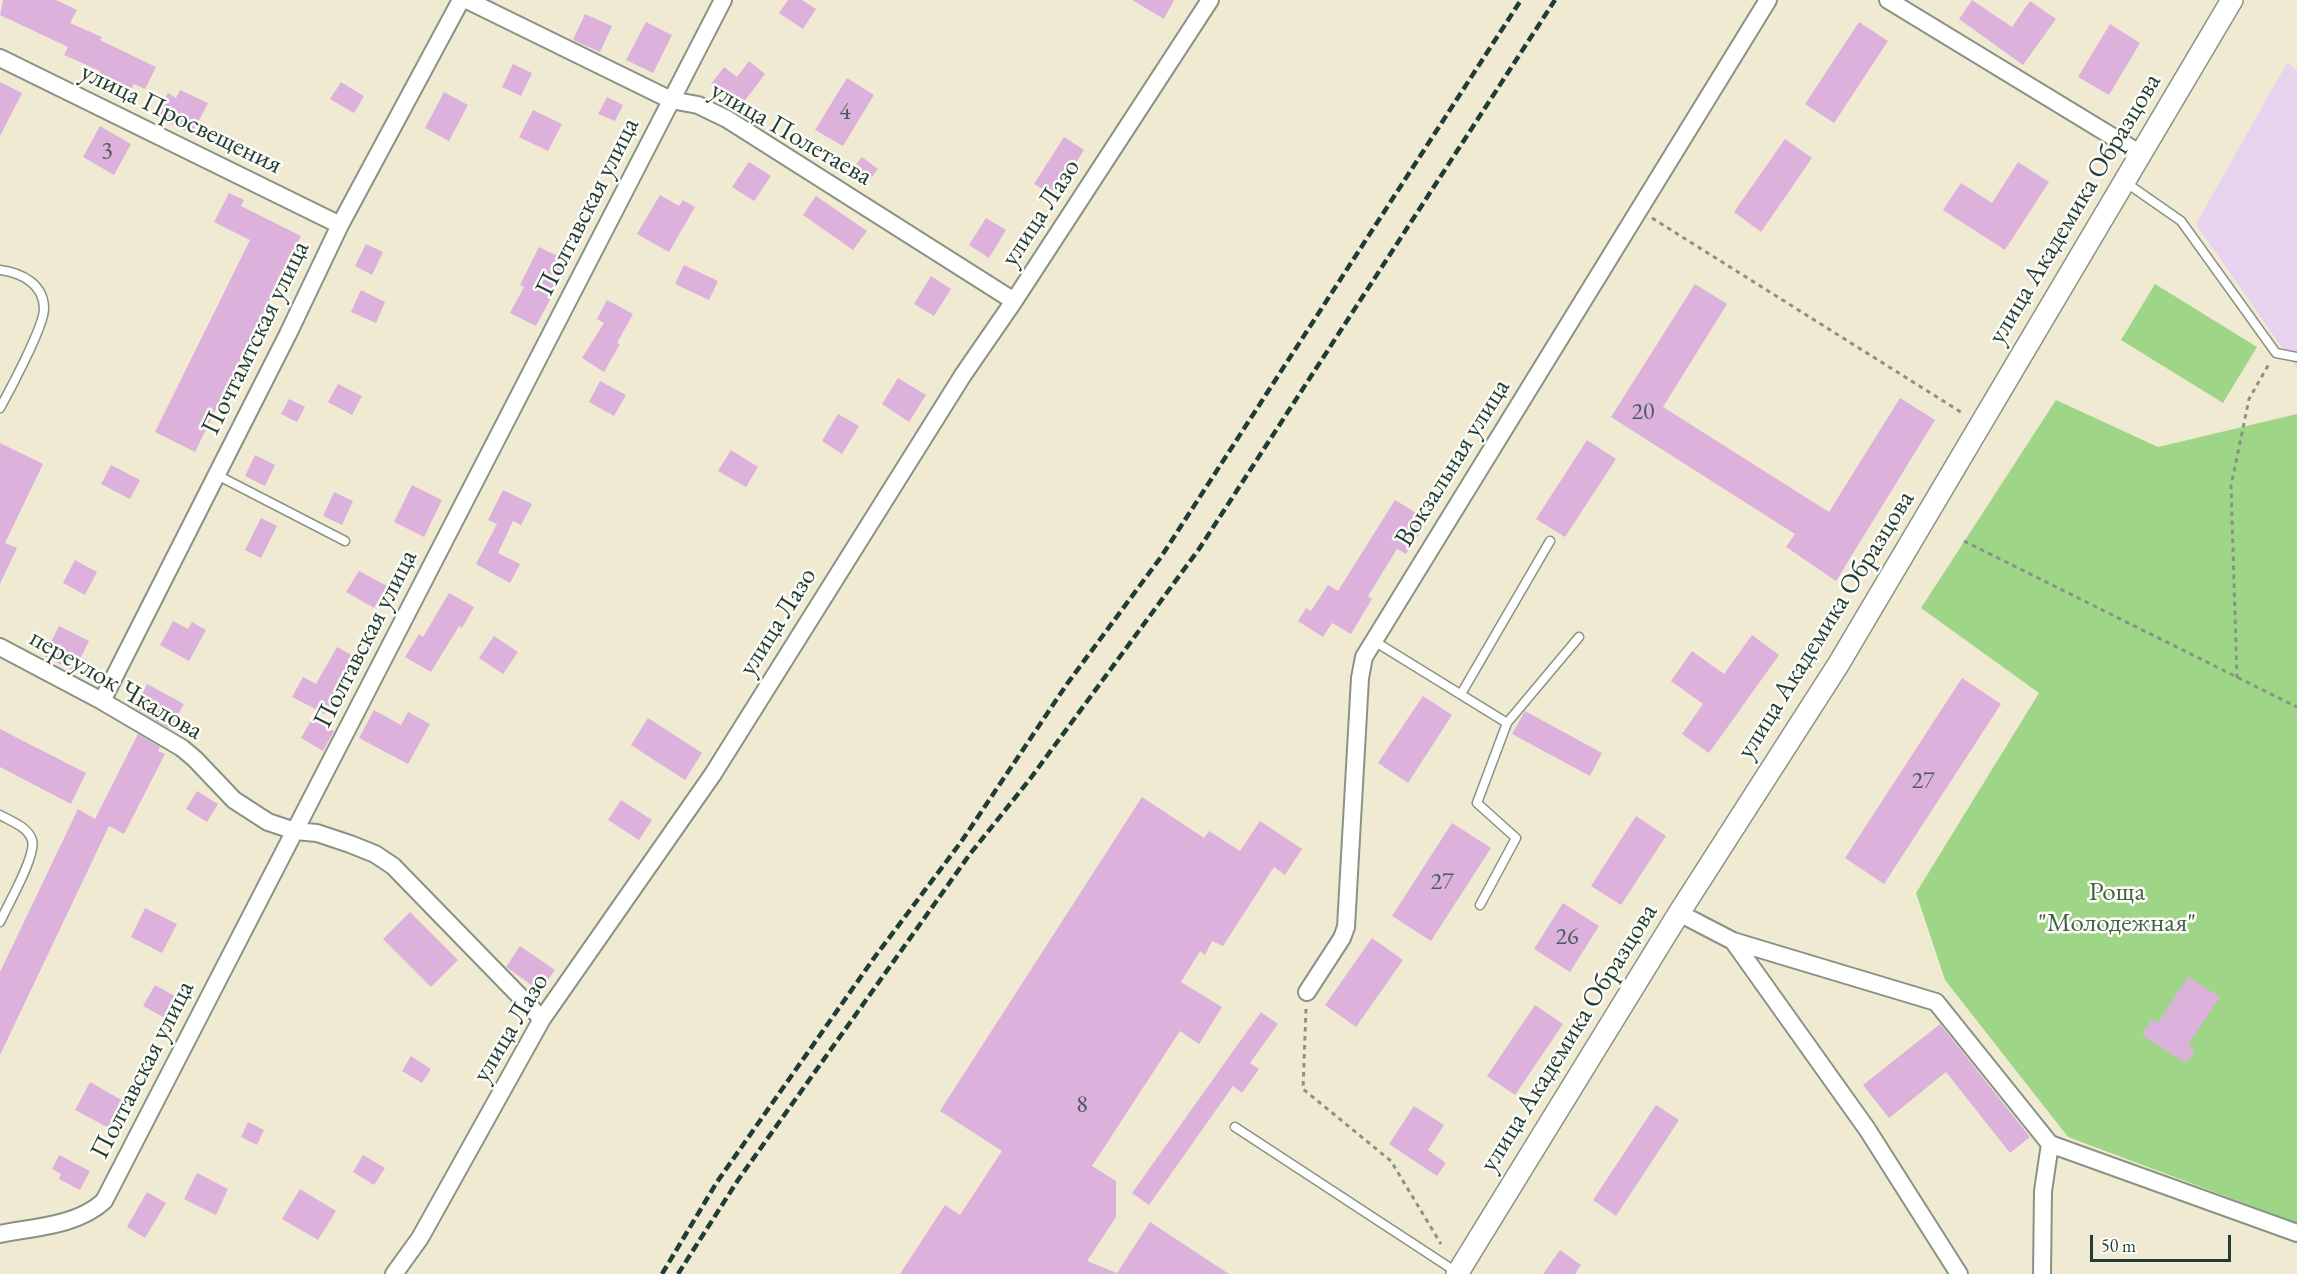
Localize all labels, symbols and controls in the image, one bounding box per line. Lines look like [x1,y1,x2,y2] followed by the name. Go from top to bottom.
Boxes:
[75,56,287,182] street label: улица Просвещения
[1981,68,2169,350] street label: улица Академика Образцова
[704,75,878,193] street label: улица Полетаева
[839,98,851,126] house number: 4
[529,112,647,302] street label: Полтавская улица
[101,137,113,165] house number: 3
[994,153,1088,273] street label: улица Лазо
[195,236,317,440] street label: Почтамтская улица
[1388,373,1518,553] street label: Вокзальная улица
[1631,398,1655,426] house number: 20
[1730,485,1922,765] street label: улица Академика Образцова
[307,544,425,734] street label: Полтавская улица
[732,562,824,682] street label: улица Лазо
[24,622,208,748] street label: переулок Чкалова
[1911,767,1935,795] house number: 27
[1430,868,1454,896] house number: 27
[2038,877,2196,940] park label: Роща "Молодежная"
[1473,898,1665,1178] street label: улица Академика Образцова
[1555,923,1579,951] house number: 26
[466,967,556,1089] street label: улица Лазо
[84,975,202,1165] street label: Полтавская улица
[1076,1091,1088,1119] house number: 8
[2093,1223,2234,1261] scale bar
[2101,1234,2136,1257] text: 50 m

